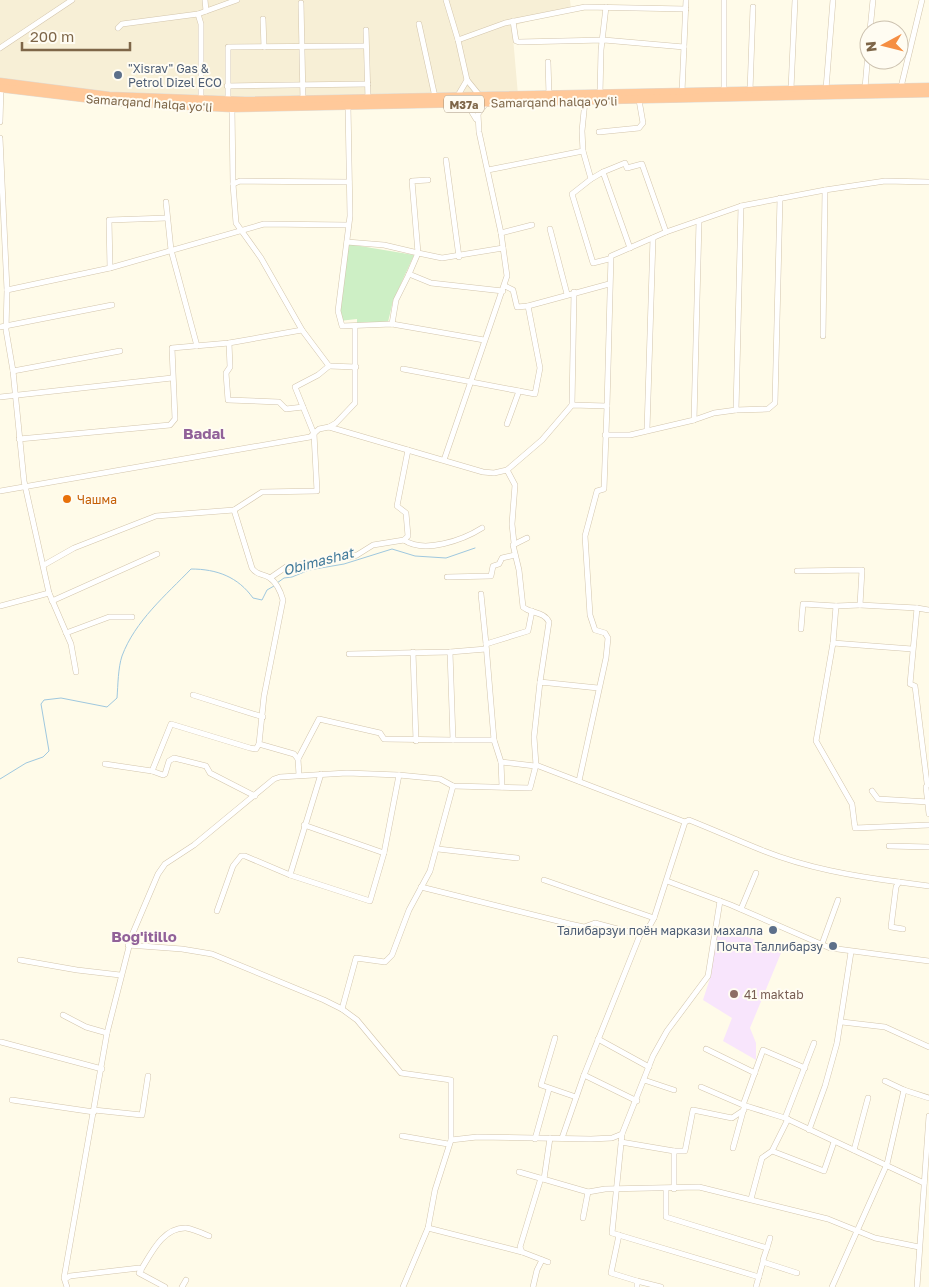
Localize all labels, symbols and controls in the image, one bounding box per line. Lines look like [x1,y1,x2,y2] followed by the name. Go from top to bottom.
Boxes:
[22,20,130,52] scale bar
[859,20,909,70] north arrow
[30,27,74,45] text: 200 m
[862,40,880,53] text: N
[128,61,222,90] place label: "Xisrav" Gas & Petrol Dizel ECO
[112,69,124,81] marker: "Xisrav" Gas & Petrol Dizel ECO
[85,91,213,115] street label: Samarqand halqa yoʻli
[490,93,618,111] street label: Samarqand halqa yoʻli
[444,96,484,112] road number: M37a
[183,424,225,442] district label: Badal
[77,492,117,507] place label: Чашма
[61,493,73,505] marker: Чашма
[281,543,357,579] water label: Obimashat
[557,923,763,938] place label: Талибарзуи поён маркази махалла
[767,924,779,936] marker: Талибарзуи поён маркази махалла
[111,927,177,945] district label: Bog'itillo
[716,939,823,954] place label: Почта Таллибарзу
[827,940,839,952] marker: Почта Таллибарзу
[744,987,804,1002] place label: 41 maktab
[728,988,740,1000] marker: 41 maktab

